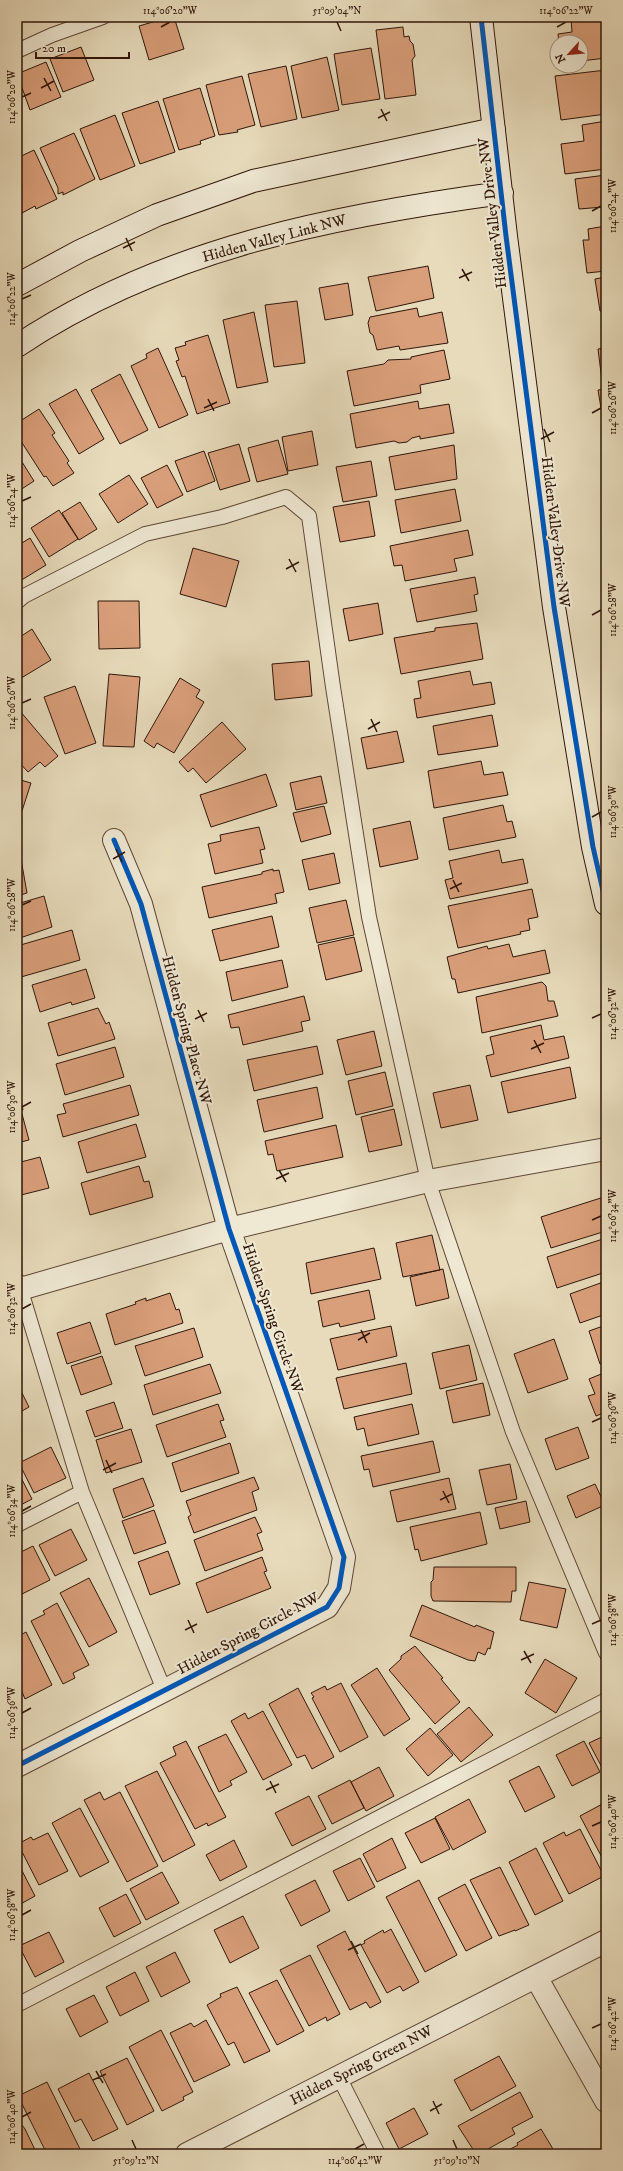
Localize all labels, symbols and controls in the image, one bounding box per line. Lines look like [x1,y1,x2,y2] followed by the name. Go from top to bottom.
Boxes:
[143,5,198,17] text: 114°06'20"W
[312,5,362,17] text: 51°09'04"N
[539,5,594,17] text: 114°06'22"W
[36,34,129,60] scale bar
[549,34,589,74] north arrow
[42,41,66,56] text: 20 m
[553,51,569,65] text: N
[6,69,18,124] text: 114°06'20"W
[474,136,511,289] street label: Hidden Valley Drive NW
[607,178,619,233] text: 114°06'24"W
[200,210,348,267] street label: Hidden Valley Link NW
[6,271,18,326] text: 114°06'22"W
[607,380,619,435] text: 114°06'26"W
[537,456,574,609] street label: Hidden Valley Drive NW
[6,473,18,528] text: 114°06'24"W
[607,582,619,637] text: 114°06'28"W
[6,675,18,730] text: 114°06'26"W
[607,785,619,838] text: 114°06'30"W
[6,877,18,932] text: 114°06'28"W
[158,954,216,1107] street label: Hidden Spring Place NW
[607,987,619,1040] text: 114°06'32"W
[6,1080,18,1133] text: 114°06'30"W
[607,1189,619,1243] text: 114°06'34"W
[238,1241,307,1396] street label: Hidden Spring Circle NW
[6,1282,18,1335] text: 114°06'32"W
[607,1391,619,1444] text: 114°06'36"W
[6,1484,18,1538] text: 114°06'34"W
[174,1588,322,1679] street label: Hidden Spring Circle NW
[607,1593,619,1646] text: 114°06'38"W
[6,1686,18,1739] text: 114°06'36"W
[607,1794,619,1849] text: 114°06'40"W
[6,1888,18,1941] text: 114°06'38"W
[607,1996,619,2051] text: 114°06'42"W
[287,2021,436,2110] street label: Hidden Spring Green NW
[6,2089,18,2144] text: 114°06'40"W
[113,2155,159,2167] text: 51°09'12"N
[328,2155,383,2167] text: 114°06'42"W
[434,2155,480,2167] text: 51°09'10"N

